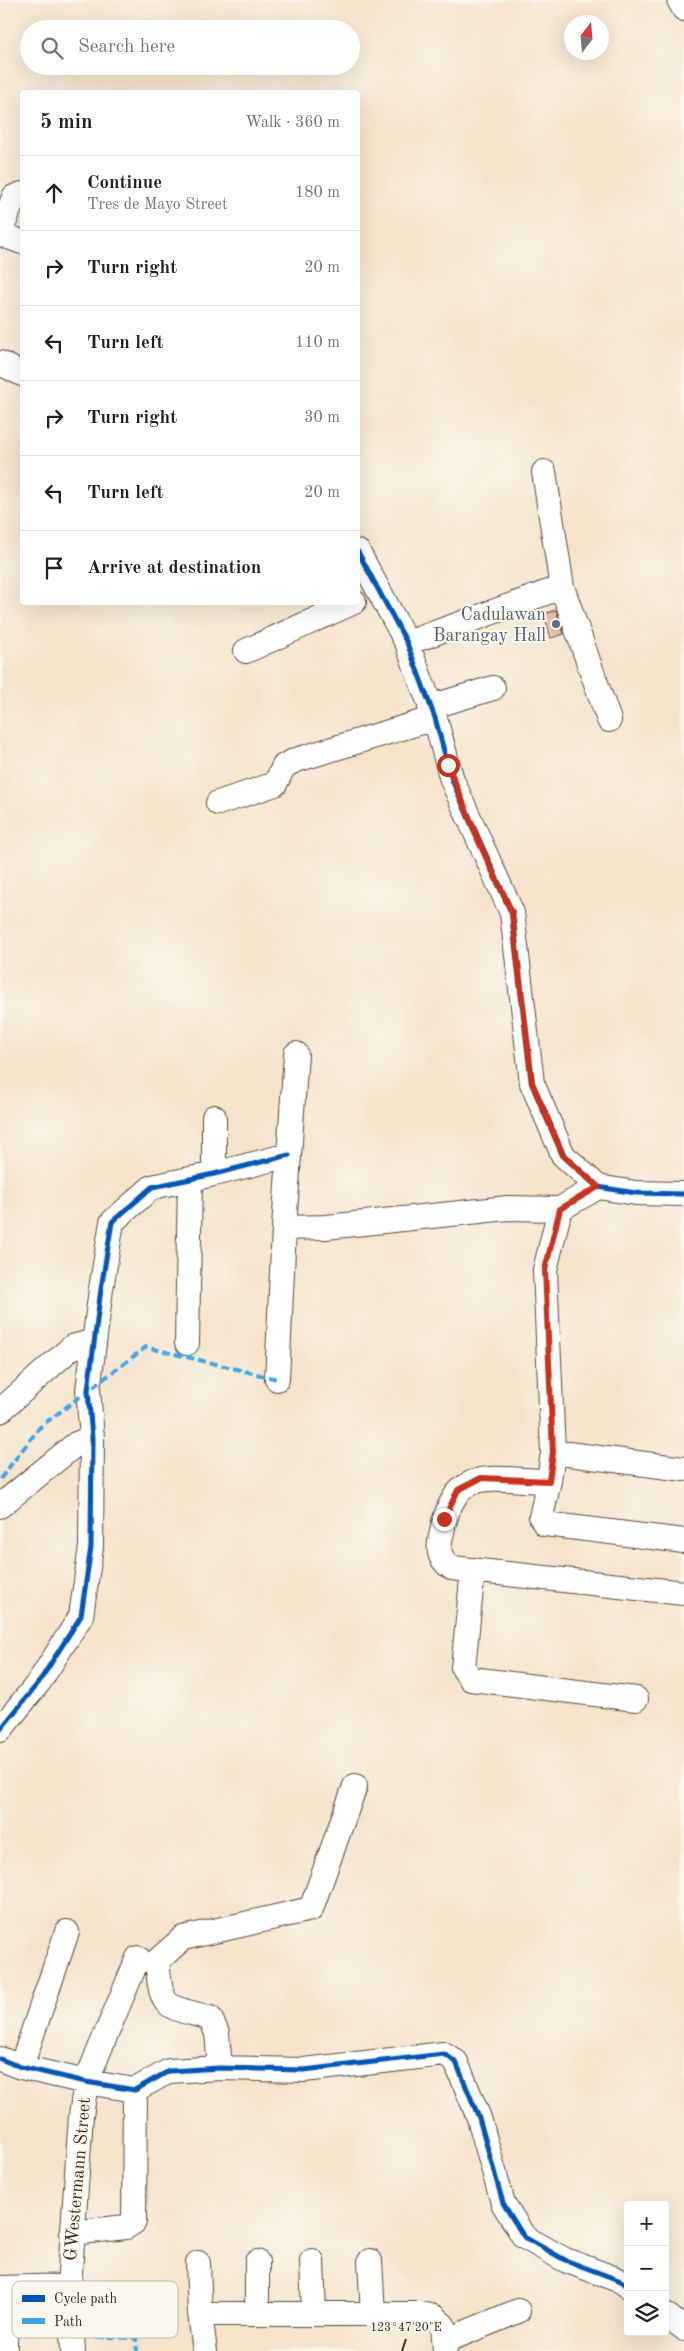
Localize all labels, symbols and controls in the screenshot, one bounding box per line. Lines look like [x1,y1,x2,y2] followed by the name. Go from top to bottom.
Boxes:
[564,15,609,60] north arrow
[20,20,360,75] search box
[38,34,66,62] icon: search
[78,38,175,57] text: Search here
[40,112,93,133] text: 5 min
[245,115,340,131] text: Walk · 360 m
[87,174,162,193] text: Continue
[40,179,68,207] icon: ahead
[295,185,340,201] text: 180 m
[87,197,228,213] text: Tres de Mayo Street
[40,254,68,282] icon: right
[87,259,177,278] text: Turn right
[304,260,340,276] text: 20 m
[40,329,68,357] icon: left
[87,334,164,353] text: Turn left
[295,335,340,351] text: 110 m
[40,404,68,432] icon: right
[87,409,177,428] text: Turn right
[304,410,340,426] text: 30 m
[40,479,68,507] icon: left
[87,484,164,503] text: Turn left
[304,485,340,501] text: 20 m
[40,554,68,582] icon: arrive
[87,559,261,578] text: Arrive at destination
[433,606,546,645] place label: Cadulawan Barangay Hall
[550,618,562,630] marker: Cadulawan Barangay Hall
[437,754,460,777] route start
[433,1508,456,1531] route end
[62,2097,94,2261] street label: GWestermann Street
[624,2201,669,2336] map controls
[624,2201,669,2246] button: +
[624,2246,669,2291] button: −
[12,2281,178,2338] legend
[624,2291,669,2336] button: layers
[54,2292,117,2306] text: Cycle path
[54,2315,83,2329] text: Path
[370,2322,442,2334] text: 123°47'20"E

